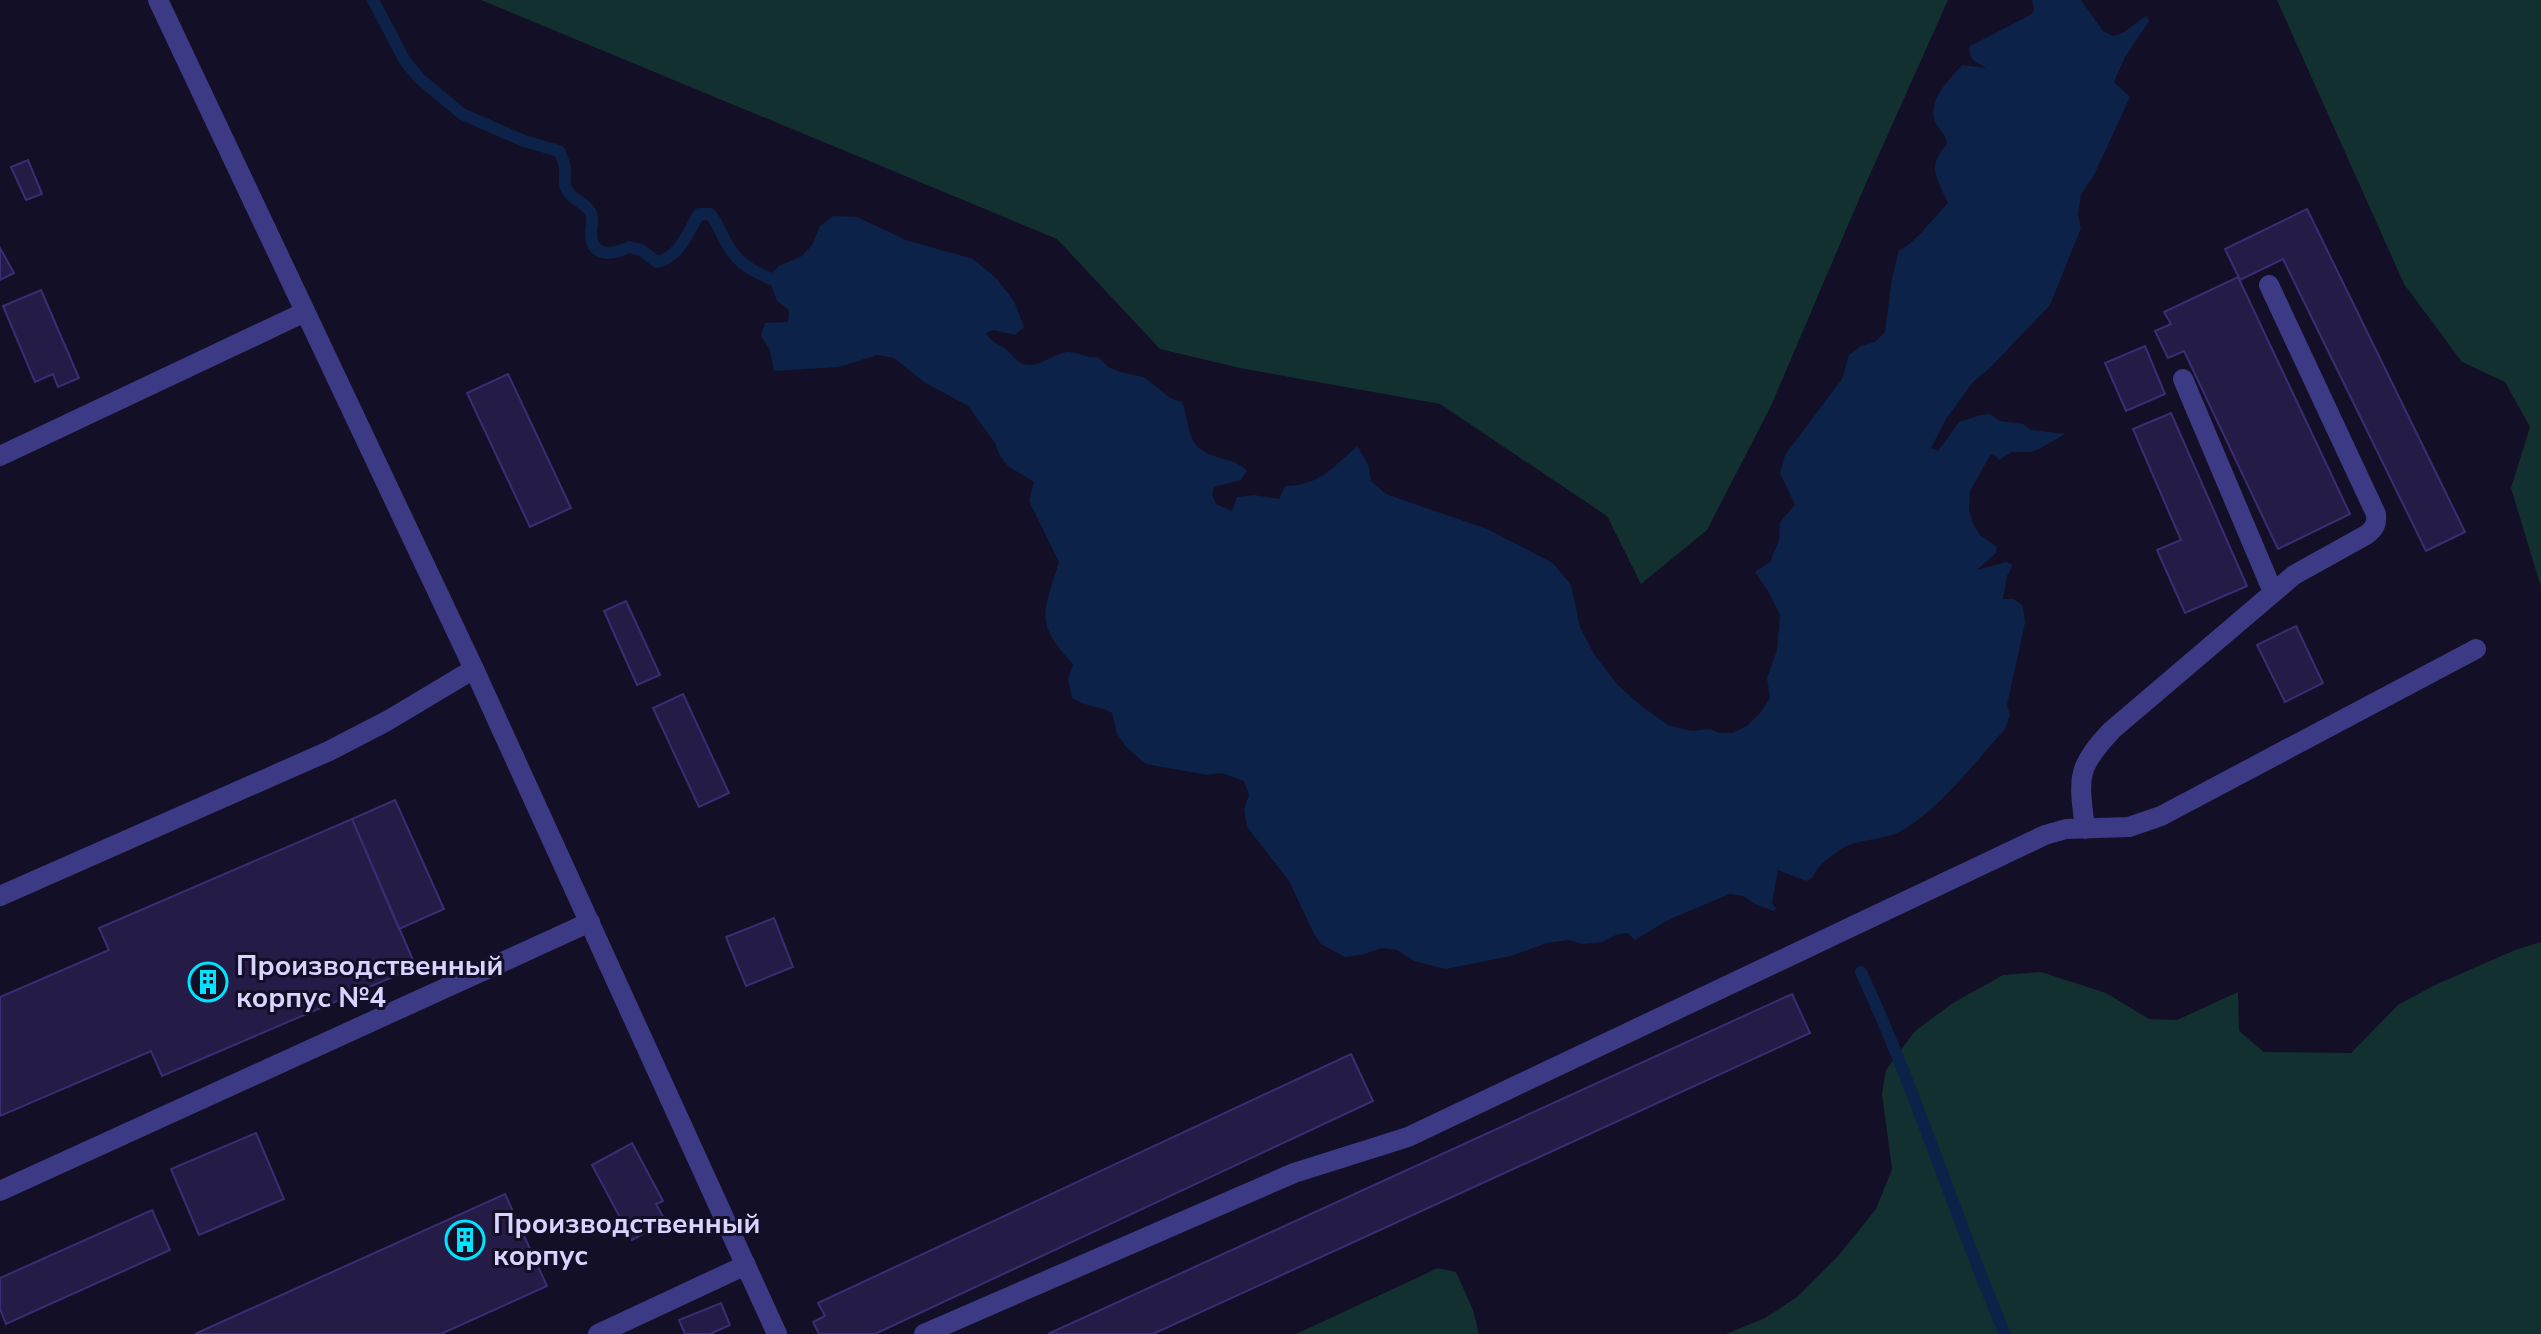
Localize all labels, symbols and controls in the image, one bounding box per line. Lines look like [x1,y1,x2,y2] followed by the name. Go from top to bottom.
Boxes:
[236,947,503,1017] place label: Производственный корпус №4
[187,961,229,1003] building icon: Производственный корпус №4
[493,1205,760,1275] place label: Производственный корпус
[444,1219,486,1261] building icon: Производственный корпус

